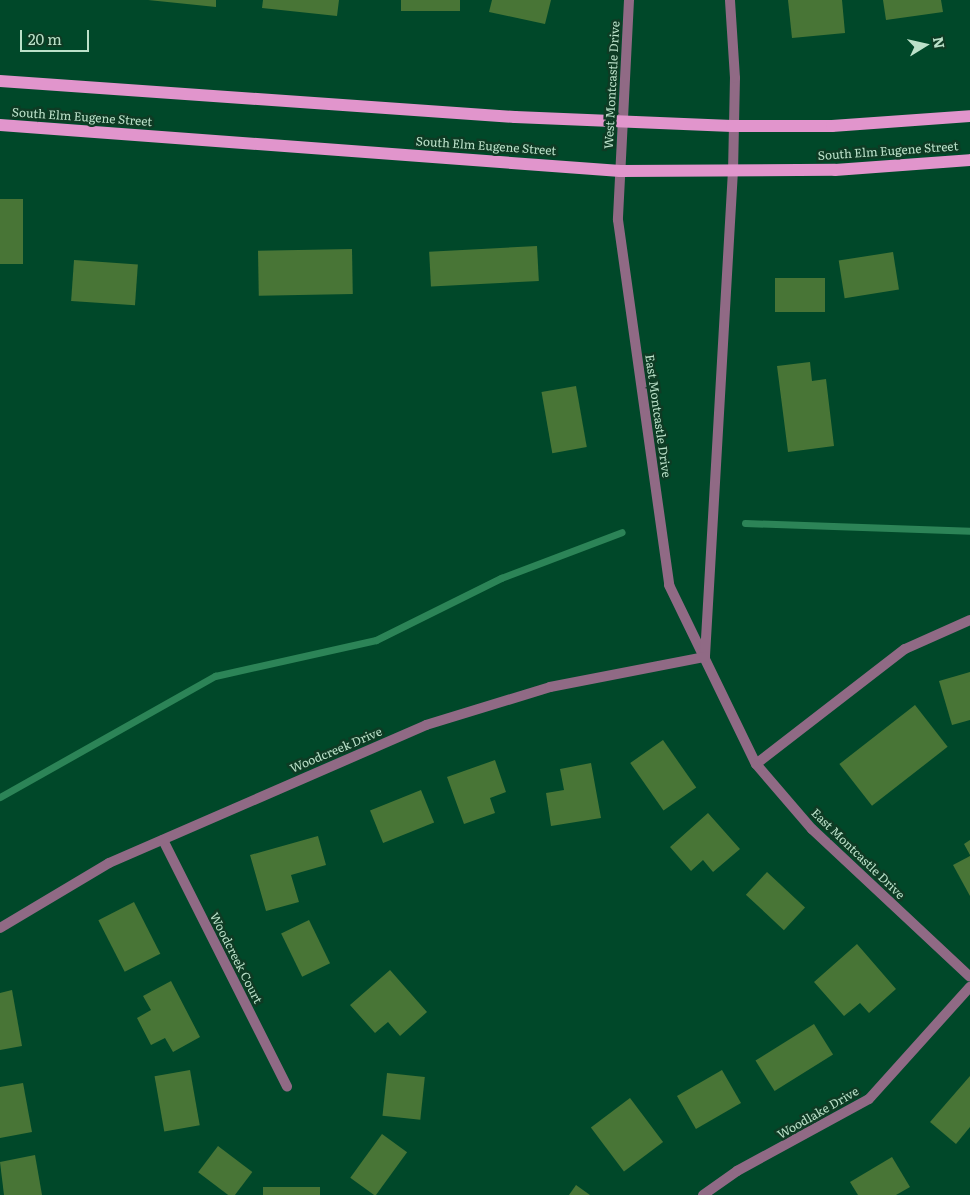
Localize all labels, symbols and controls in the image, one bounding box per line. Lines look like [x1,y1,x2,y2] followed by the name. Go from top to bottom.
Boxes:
[22,20,91,52] scale bar
[900,20,950,70] north arrow
[601,21,623,149] street label: West Montcastle Drive
[28,27,62,50] text: 20 m
[929,35,951,50] text: N
[11,105,153,129] street label: South Elm Eugene Street
[415,134,557,158] street label: South Elm Eugene Street
[817,139,959,163] street label: South Elm Eugene Street
[642,354,674,478] street label: East Montcastle Drive
[288,724,384,776] street label: Woodcreek Drive
[808,806,908,902] street label: East Montcastle Drive
[207,910,265,1006] street label: Woodcreek Court
[775,1084,861,1142] street label: Woodlake Drive

